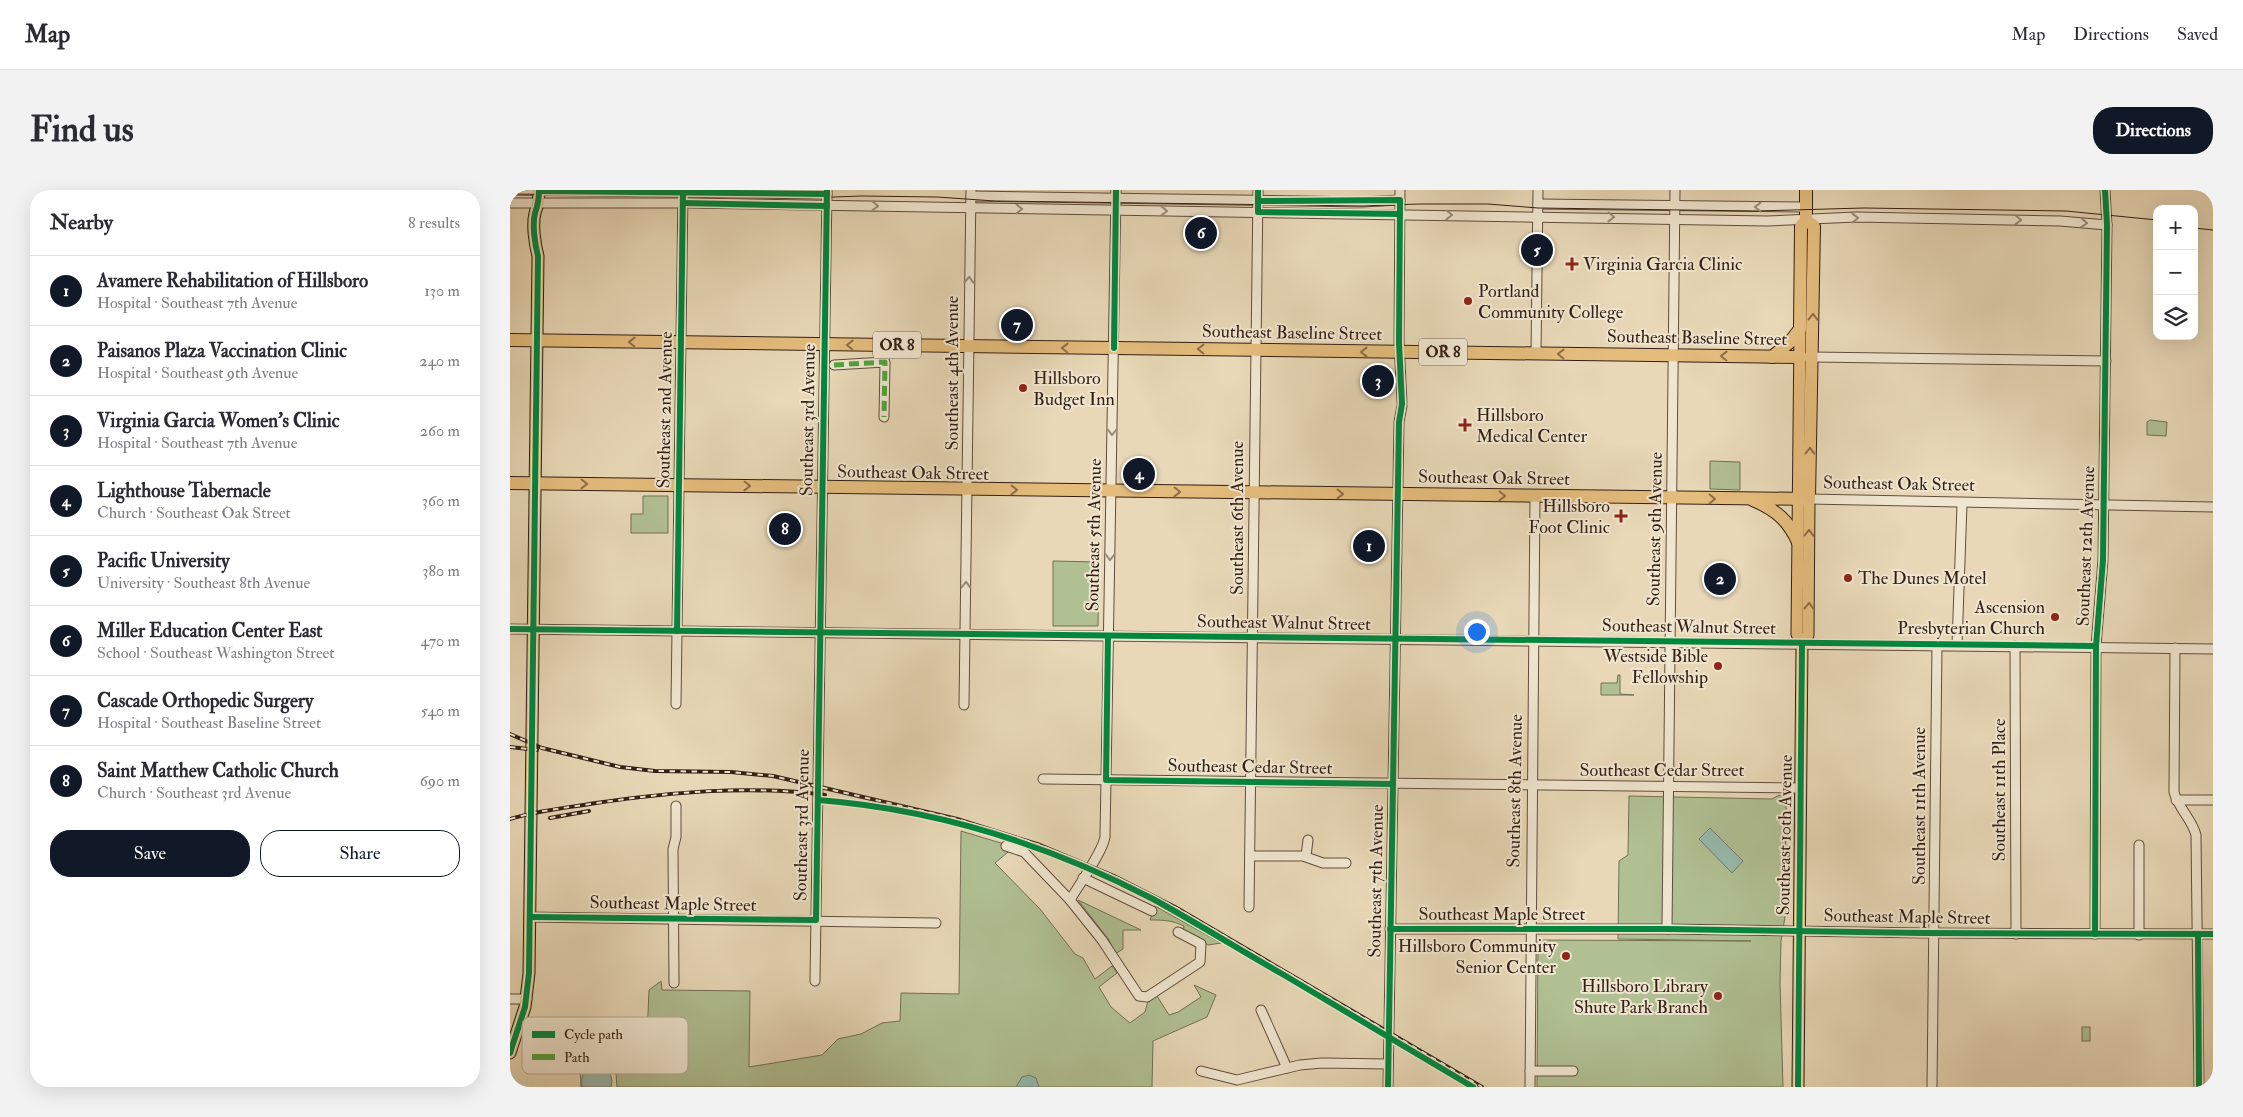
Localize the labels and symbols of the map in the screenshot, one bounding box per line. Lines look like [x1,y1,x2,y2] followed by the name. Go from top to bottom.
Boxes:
[872,201,880,212] one-way arrow
[1753,202,1761,212] one-way arrow
[1015,203,1023,214] one-way arrow
[1161,205,1169,216] one-way arrow
[1446,210,1453,220] one-way arrow
[1608,212,1616,222] one-way arrow
[1851,212,1859,223] one-way arrow
[1185,214,1217,252] pin: 6
[2014,215,2022,225] one-way arrow
[2080,217,2088,228] one-way arrow
[1521,231,1553,269] pin: 5
[1583,253,1742,276] place label: Virginia Garcia Clinic
[1565,257,1579,271] marker: Virginia Garcia Clinic
[964,276,975,284] one-way arrow
[1478,280,1624,324] place label: Portland Community College
[941,295,964,450] street label: Southeast 4th Avenue
[1462,295,1474,307] marker: Portland Community College
[1001,306,1033,344] pin: 7
[1808,312,1818,320] one-way arrow
[1202,320,1382,346] street label: Southeast Baseline Street
[1607,325,1787,351] street label: Southeast Baseline Street
[652,331,678,489] street label: Southeast 2nd Avenue
[873,332,921,358] road number: OR 8
[628,336,636,347] one-way arrow
[1419,338,1467,366] road number: OR 8
[846,340,854,350] one-way arrow
[795,343,821,496] street label: Southeast 3rd Avenue
[1061,343,1068,353] one-way arrow
[1197,344,1205,355] one-way arrow
[1359,347,1367,357] one-way arrow
[1557,349,1564,359] one-way arrow
[1719,351,1727,361] one-way arrow
[1362,362,1394,400] pin: 3
[1033,367,1115,411] place label: Hillsboro Budget Inn
[1017,382,1029,394] marker: Hillsboro Budget Inn
[1476,404,1588,448] place label: Hillsboro Medical Center
[1458,418,1472,432] marker: Hillsboro Medical Center
[1107,428,1117,436] one-way arrow
[1226,440,1249,595] street label: Southeast 6th Avenue
[1805,446,1815,454] one-way arrow
[1642,451,1668,606] street label: Southeast 9th Avenue
[1123,455,1155,493] pin: 4
[1081,458,1107,612] street label: Southeast 5th Avenue
[837,460,989,486] street label: Southeast Oak Street
[1418,465,1570,491] street label: Southeast Oak Street
[2072,465,2100,627] street label: Southeast 12th Avenue
[1823,471,1975,497] street label: Southeast Oak Street
[580,479,588,489] one-way arrow
[743,481,751,491] one-way arrow
[1010,485,1018,495] one-way arrow
[1174,487,1181,497] one-way arrow
[1336,489,1344,499] one-way arrow
[1498,491,1506,501] one-way arrow
[1708,494,1716,505] one-way arrow
[1528,495,1610,539] place label: Hillsboro Foot Clinic
[1614,509,1628,523] marker: Hillsboro Foot Clinic
[769,510,801,548] pin: 8
[1353,527,1385,565] pin: 1
[1804,529,1814,536] one-way arrow
[1104,554,1115,562] one-way arrow
[1704,560,1736,598] pin: 2
[1858,567,1987,590] place label: The Dunes Motel
[1842,572,1854,584] marker: The Dunes Motel
[961,581,972,589] one-way arrow
[1897,596,2046,640] place label: Ascension Presbyterian Church
[1804,602,1814,610] one-way arrow
[1197,610,1371,636] street label: Southeast Walnut Street
[2049,611,2061,623] marker: Ascension Presbyterian Church
[1602,614,1776,640] street label: Southeast Walnut Street
[1464,619,1490,645] your location
[1603,645,1708,689] place label: Westside Bible Fellowship
[1712,660,1724,672] marker: Westside Bible Fellowship
[1502,714,1528,868] street label: Southeast 8th Avenue
[1988,718,2011,862] street label: Southeast 11th Place
[1908,727,1931,885] street label: Southeast 11th Avenue
[789,748,815,901] street label: Southeast 3rd Avenue
[1167,754,1333,780] street label: Southeast Cedar Street
[1772,754,1798,916] street label: Southeast 10th Avenue
[1580,759,1745,782] street label: Southeast Cedar Street
[1363,804,1389,958] street label: Southeast 7th Avenue
[589,891,757,917] street label: Southeast Maple Street
[1419,903,1586,926] street label: Southeast Maple Street
[1823,904,1991,930] street label: Southeast Maple Street
[1398,935,1557,979] place label: Hillsboro Community Senior Center
[1560,950,1572,962] marker: Hillsboro Community Senior Center
[1574,975,1709,1019] place label: Hillsboro Library Shute Park Branch
[1712,990,1724,1002] marker: Hillsboro Library Shute Park Branch
[522,1017,688,1074] legend
[564,1026,624,1044] text: Cycle path
[564,1049,590,1066] text: Path

